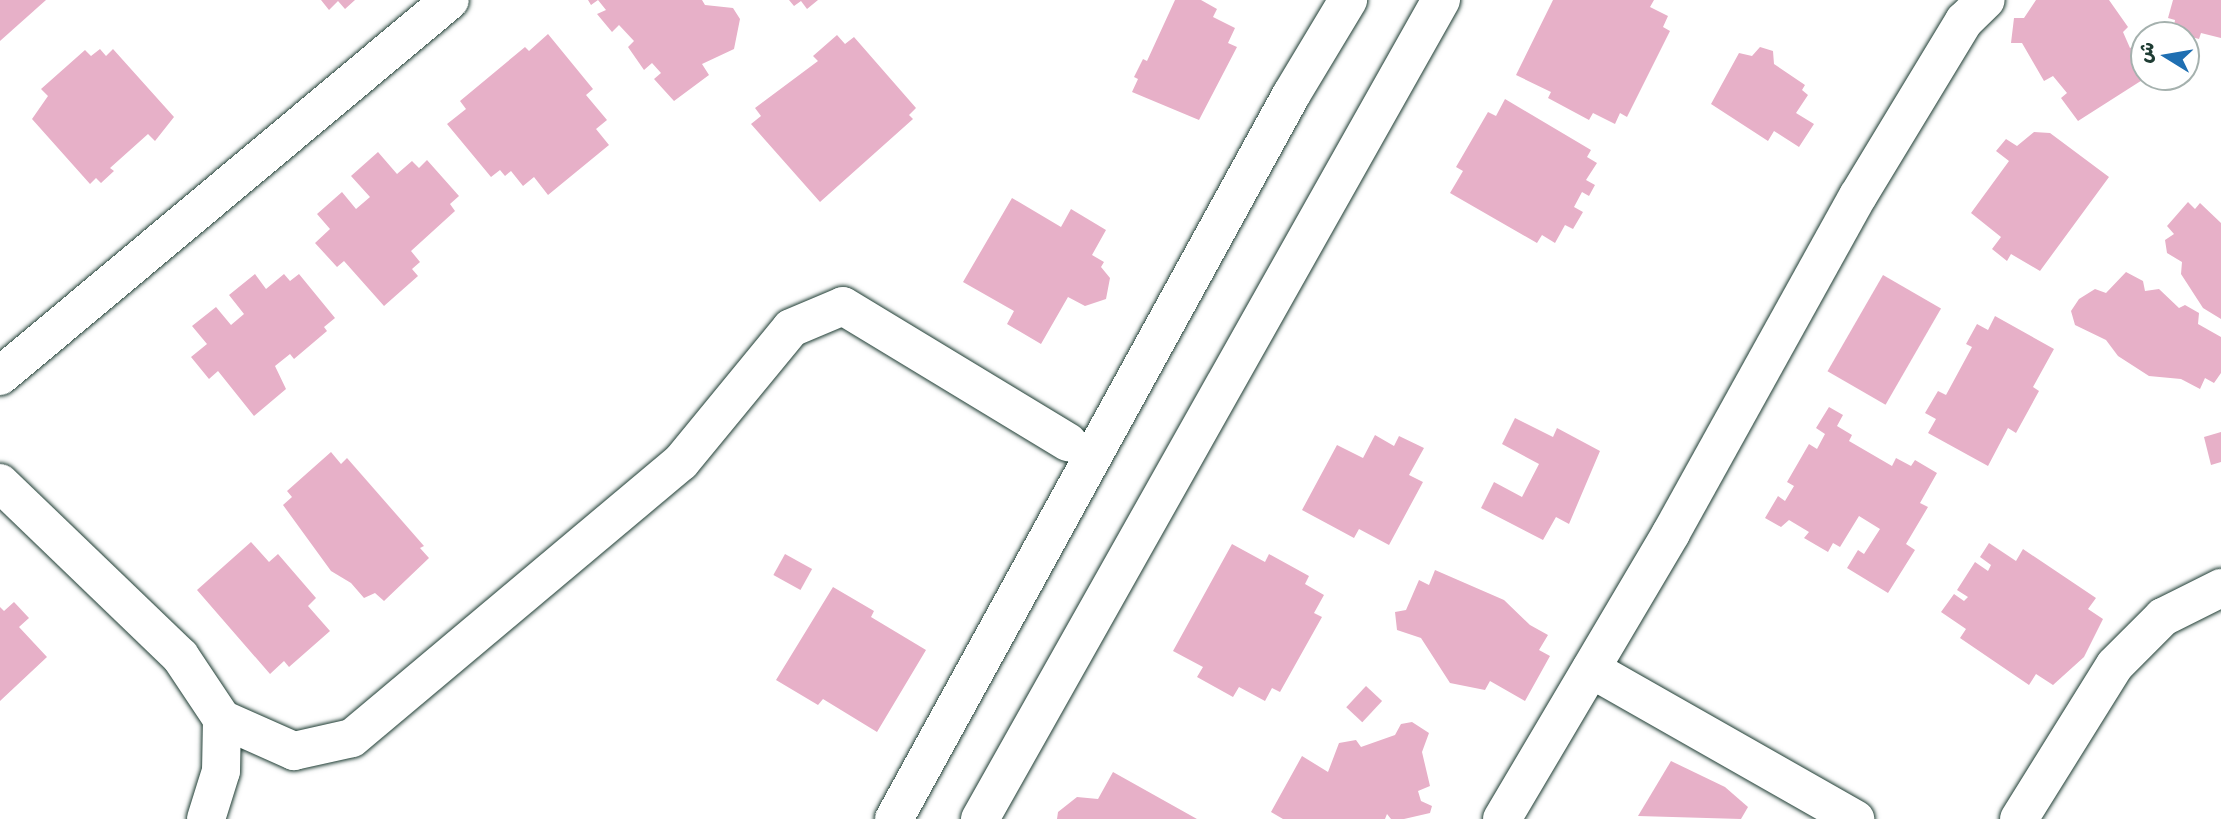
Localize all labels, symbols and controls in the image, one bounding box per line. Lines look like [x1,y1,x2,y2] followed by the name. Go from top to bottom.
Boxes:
[2130,21,2200,91] north arrow
[2132,40,2160,65] text: ش

